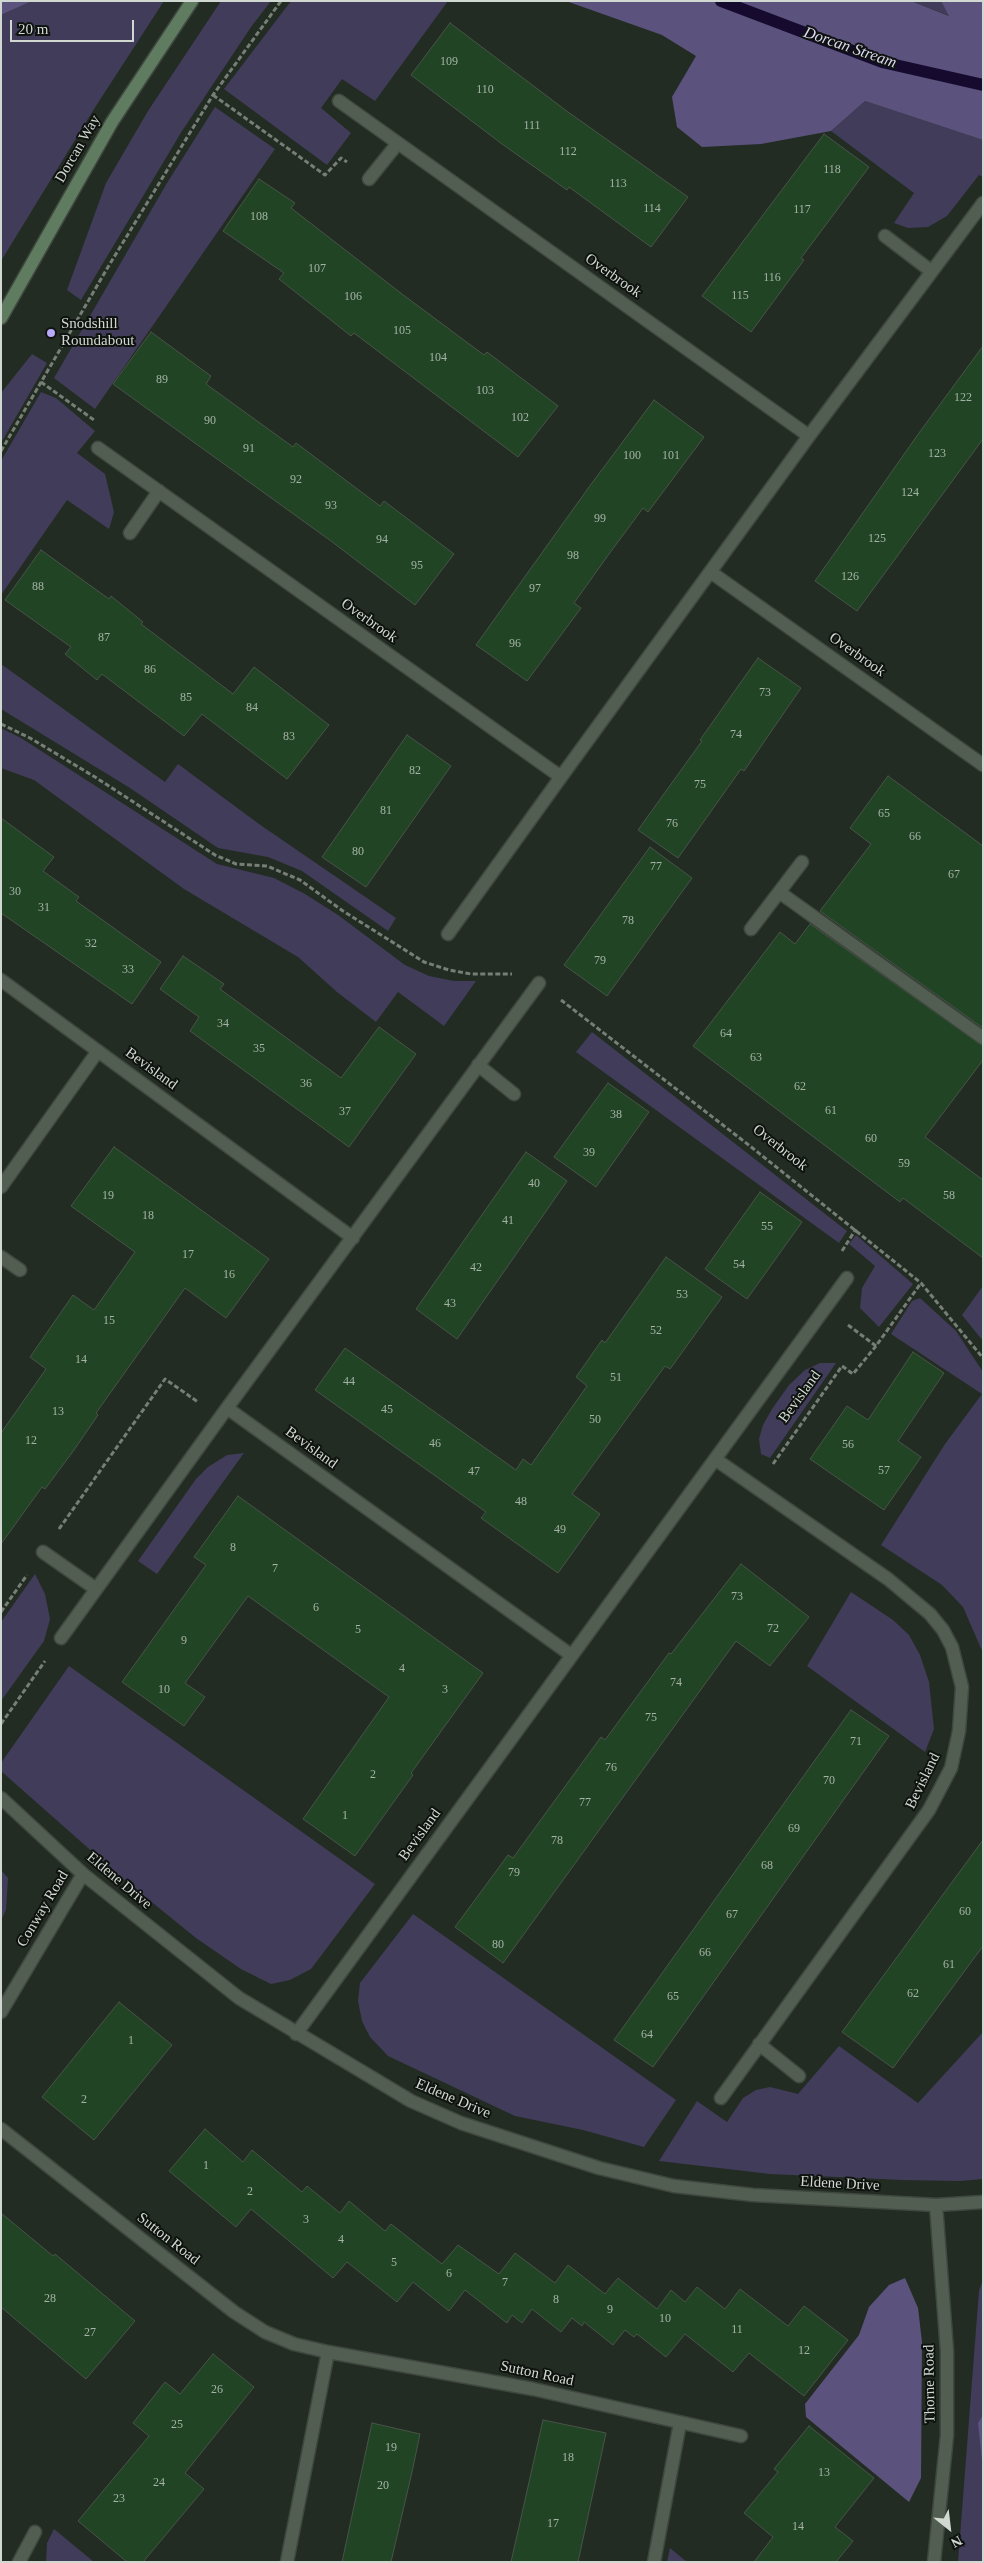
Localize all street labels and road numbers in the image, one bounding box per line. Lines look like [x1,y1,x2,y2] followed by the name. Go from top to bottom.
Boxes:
[51,112,105,186] street label: Dorcan Way
[581,250,645,302] street label: Overbrook
[337,595,401,647] street label: Overbrook
[825,629,889,681] street label: Overbrook
[121,1044,181,1094] street label: Bevisland
[749,1121,811,1175] street label: Overbrook
[775,1367,825,1427] street label: Bevisland
[281,1423,341,1473] street label: Bevisland
[902,1750,944,1812] street label: Bevisland
[395,1805,445,1865] street label: Bevisland
[83,1849,155,1913] street label: Eldene Drive
[13,1868,73,1950] street label: Conway Road
[413,2075,493,2123] street label: Eldene Drive
[800,2173,880,2195] street label: Eldene Drive
[133,2209,203,2269] street label: Sutton Road
[920,2344,940,2424] street label: Thorne Road
[499,2357,575,2391] street label: Sutton Road

